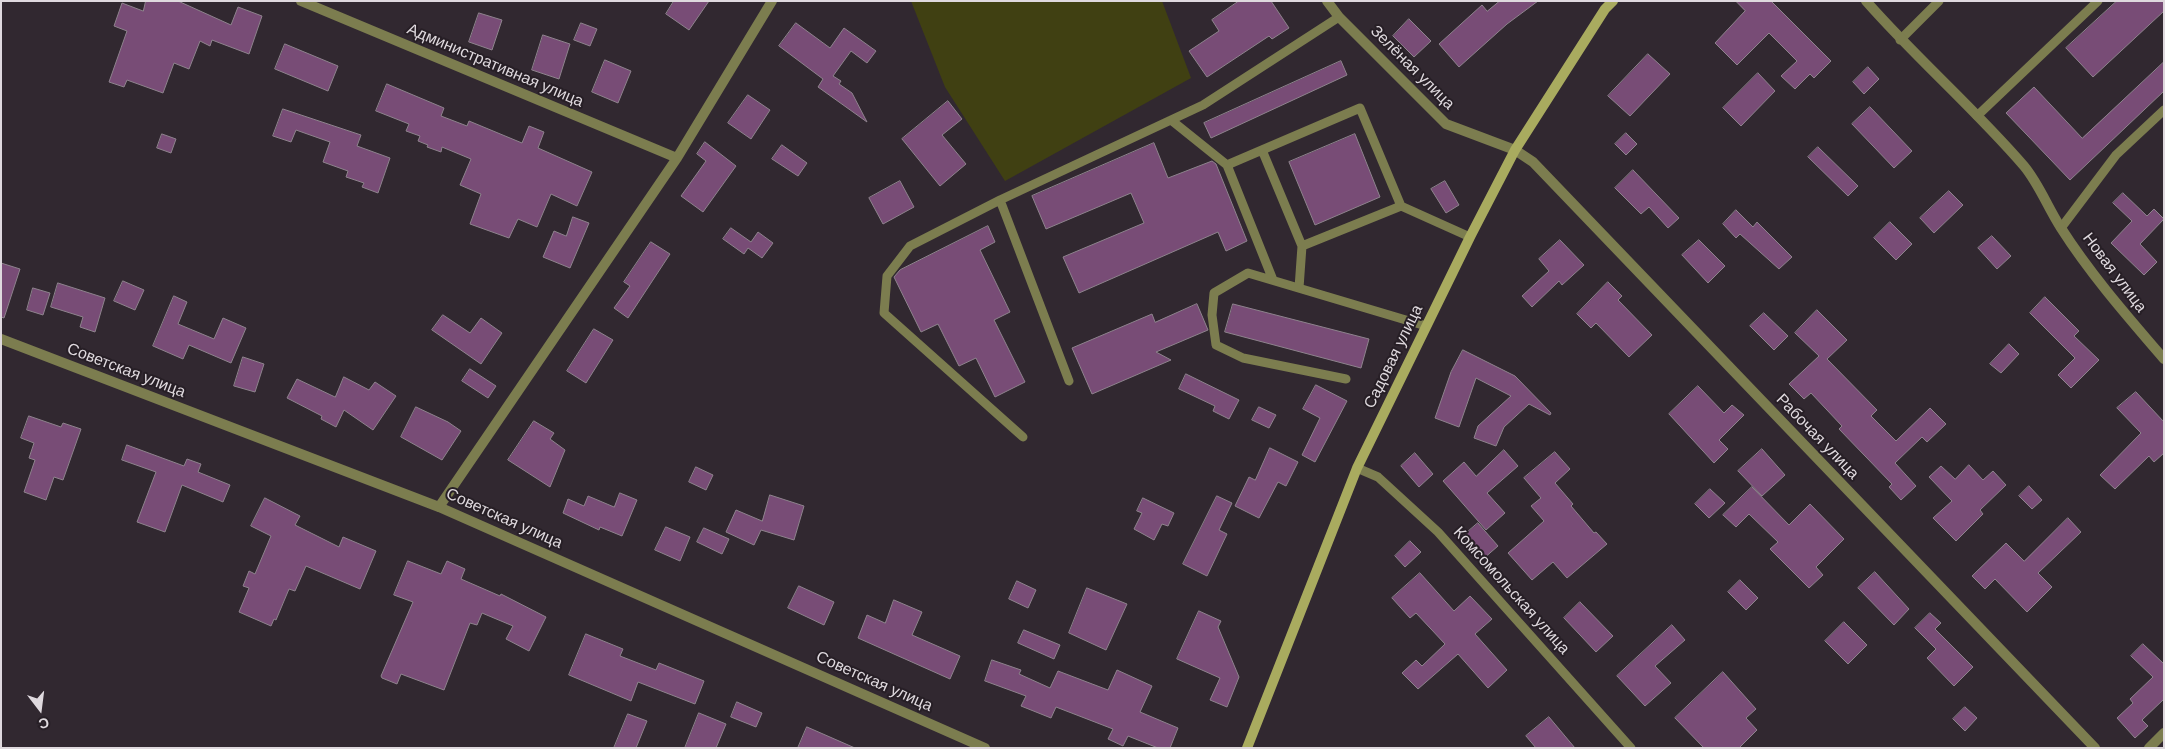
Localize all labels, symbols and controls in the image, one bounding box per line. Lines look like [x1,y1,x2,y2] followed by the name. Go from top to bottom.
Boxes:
[404,20,586,112] street label: Административная улица
[1366,22,1458,114] street label: Зелёная улица
[2078,229,2150,317] street label: Новая улица
[1361,302,1427,412] street label: Садовая улица
[64,340,188,402] street label: Советская улица
[1772,390,1862,484] street label: Рабочая улица
[443,485,565,553] street label: Советская улица
[1449,523,1573,659] street label: Комсомольская улица
[813,648,935,716] street label: Советская улица
[15,684,65,734] north arrow
[37,713,51,733] text: С

